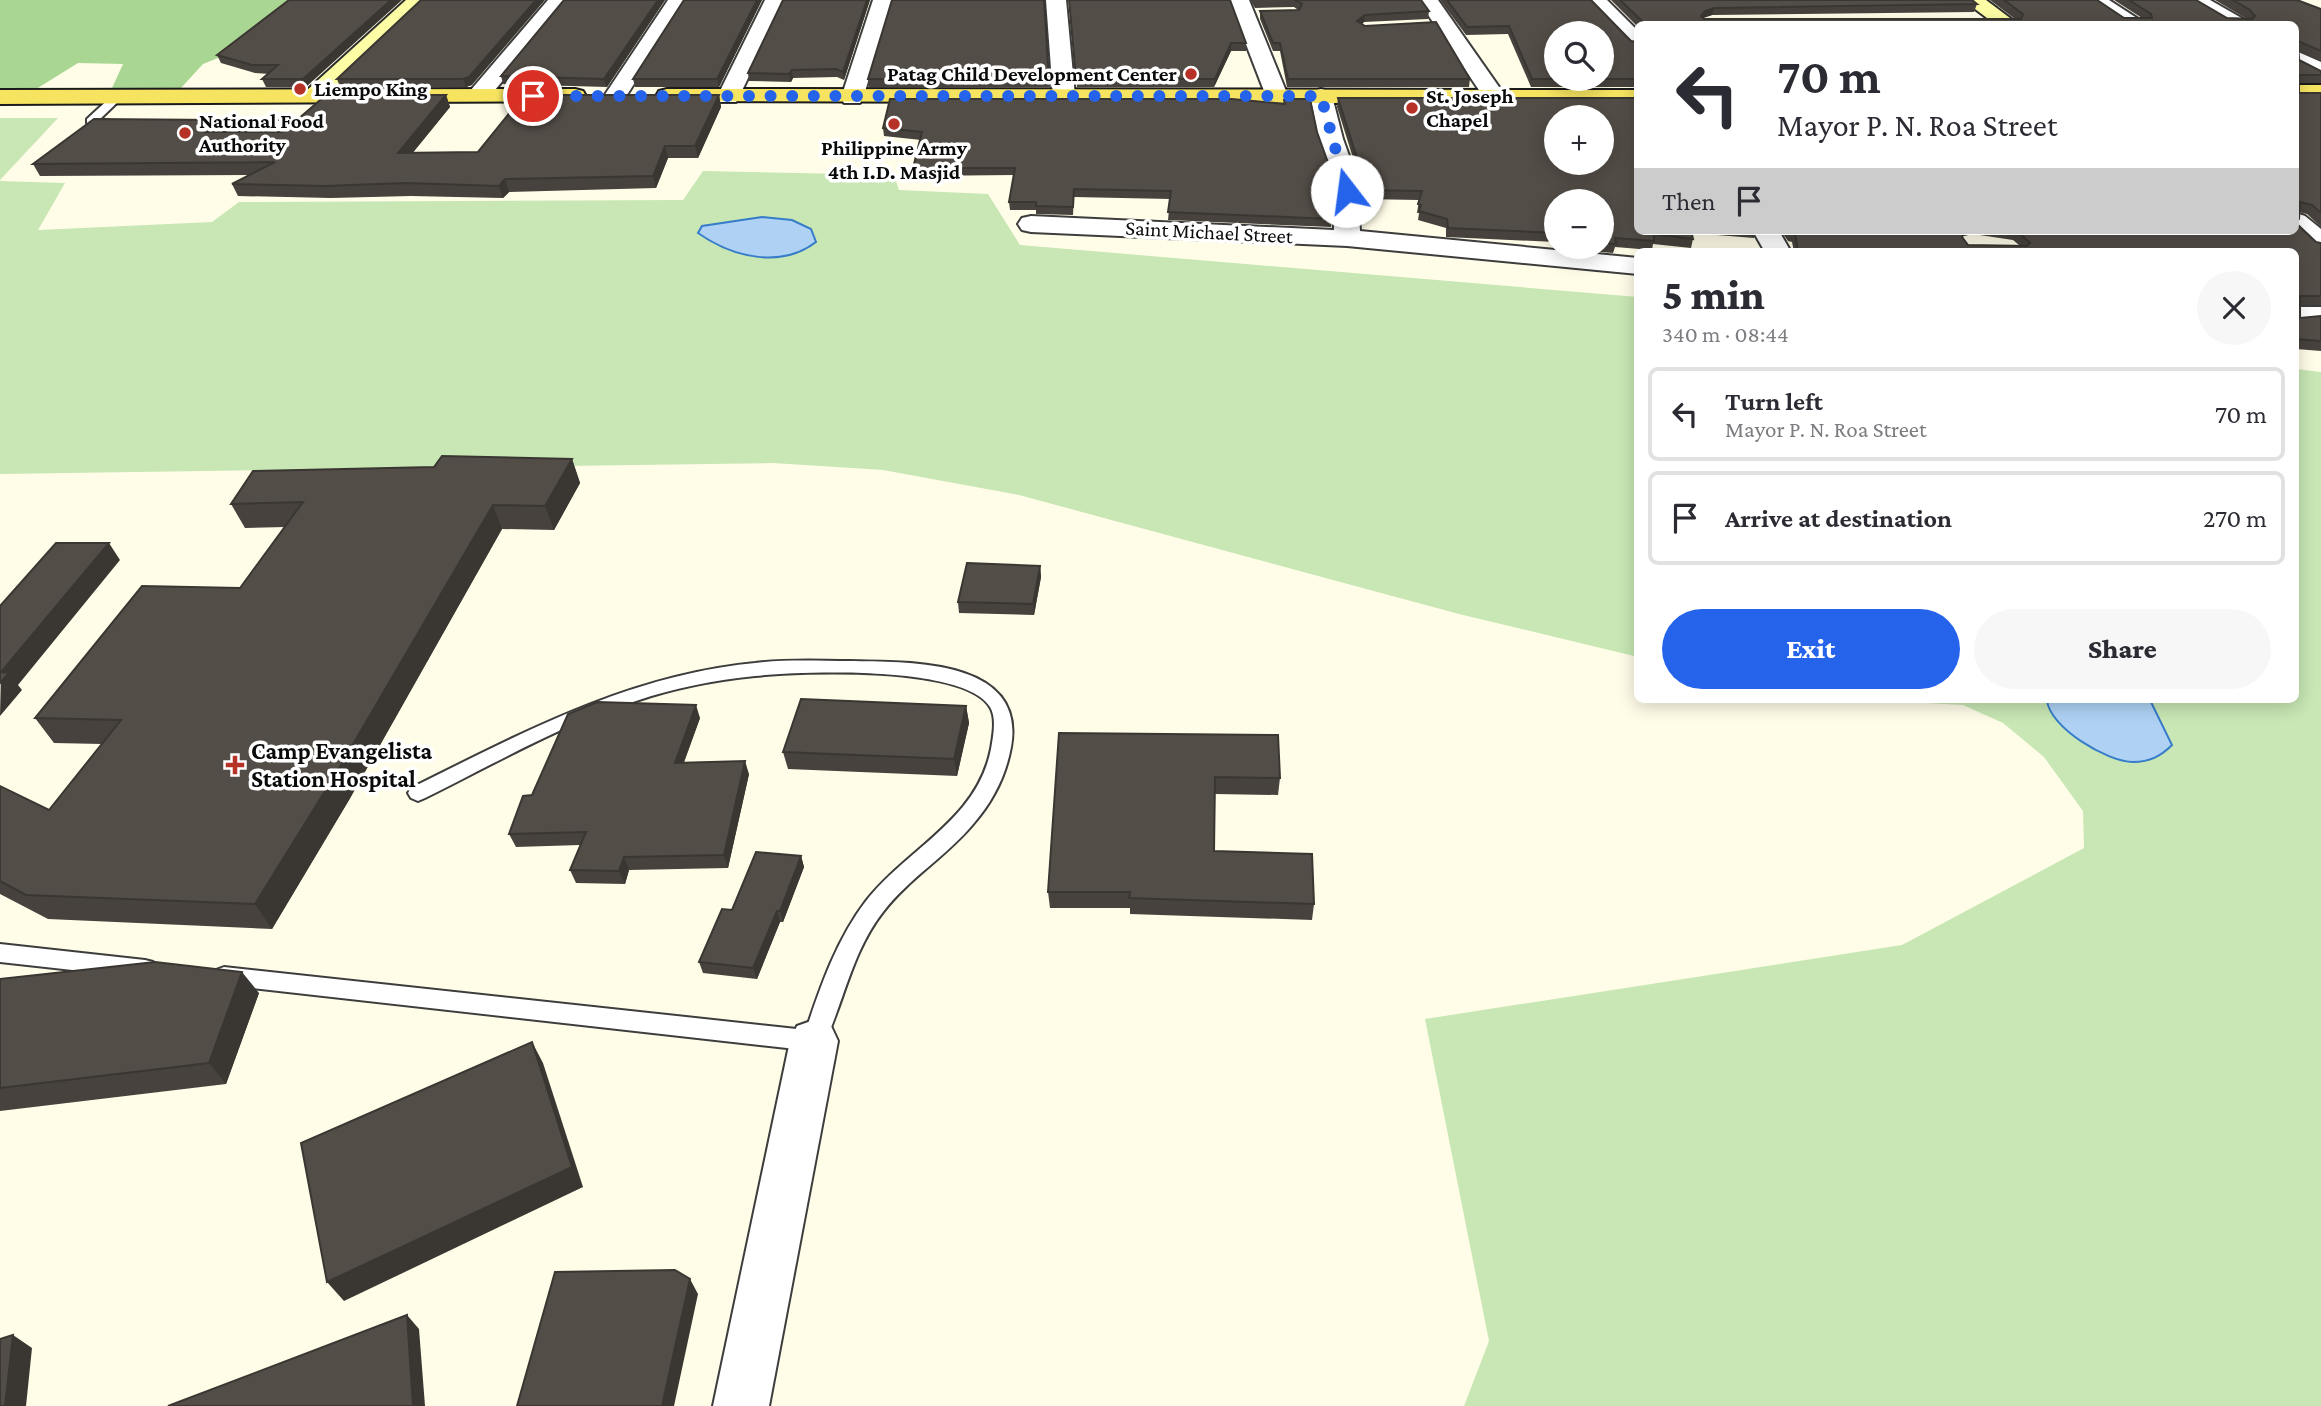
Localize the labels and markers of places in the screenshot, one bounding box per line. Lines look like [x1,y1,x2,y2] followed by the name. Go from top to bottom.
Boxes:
[887,62,1178,86] place label: Patag Child Development Center
[503,66,563,126] pin
[1183,66,1199,82] marker: Patag Child Development Center
[314,77,428,101] place label: Liempo King
[292,81,308,97] marker: Liempo King
[1426,84,1514,132] place label: St. Joseph Chapel
[1404,100,1420,116] marker: St. Joseph Chapel
[198,109,325,157] place label: National Food Authority
[886,116,902,132] marker: Philippine Army 4th I.D. Masjid
[177,125,193,141] marker: National Food Authority
[821,136,968,184] place label: Philippine Army 4th I.D. Masjid
[251,737,433,792] place label: Camp Evangelista Station Hospital
[225,755,245,775] marker: Camp Evangelista Station Hospital

